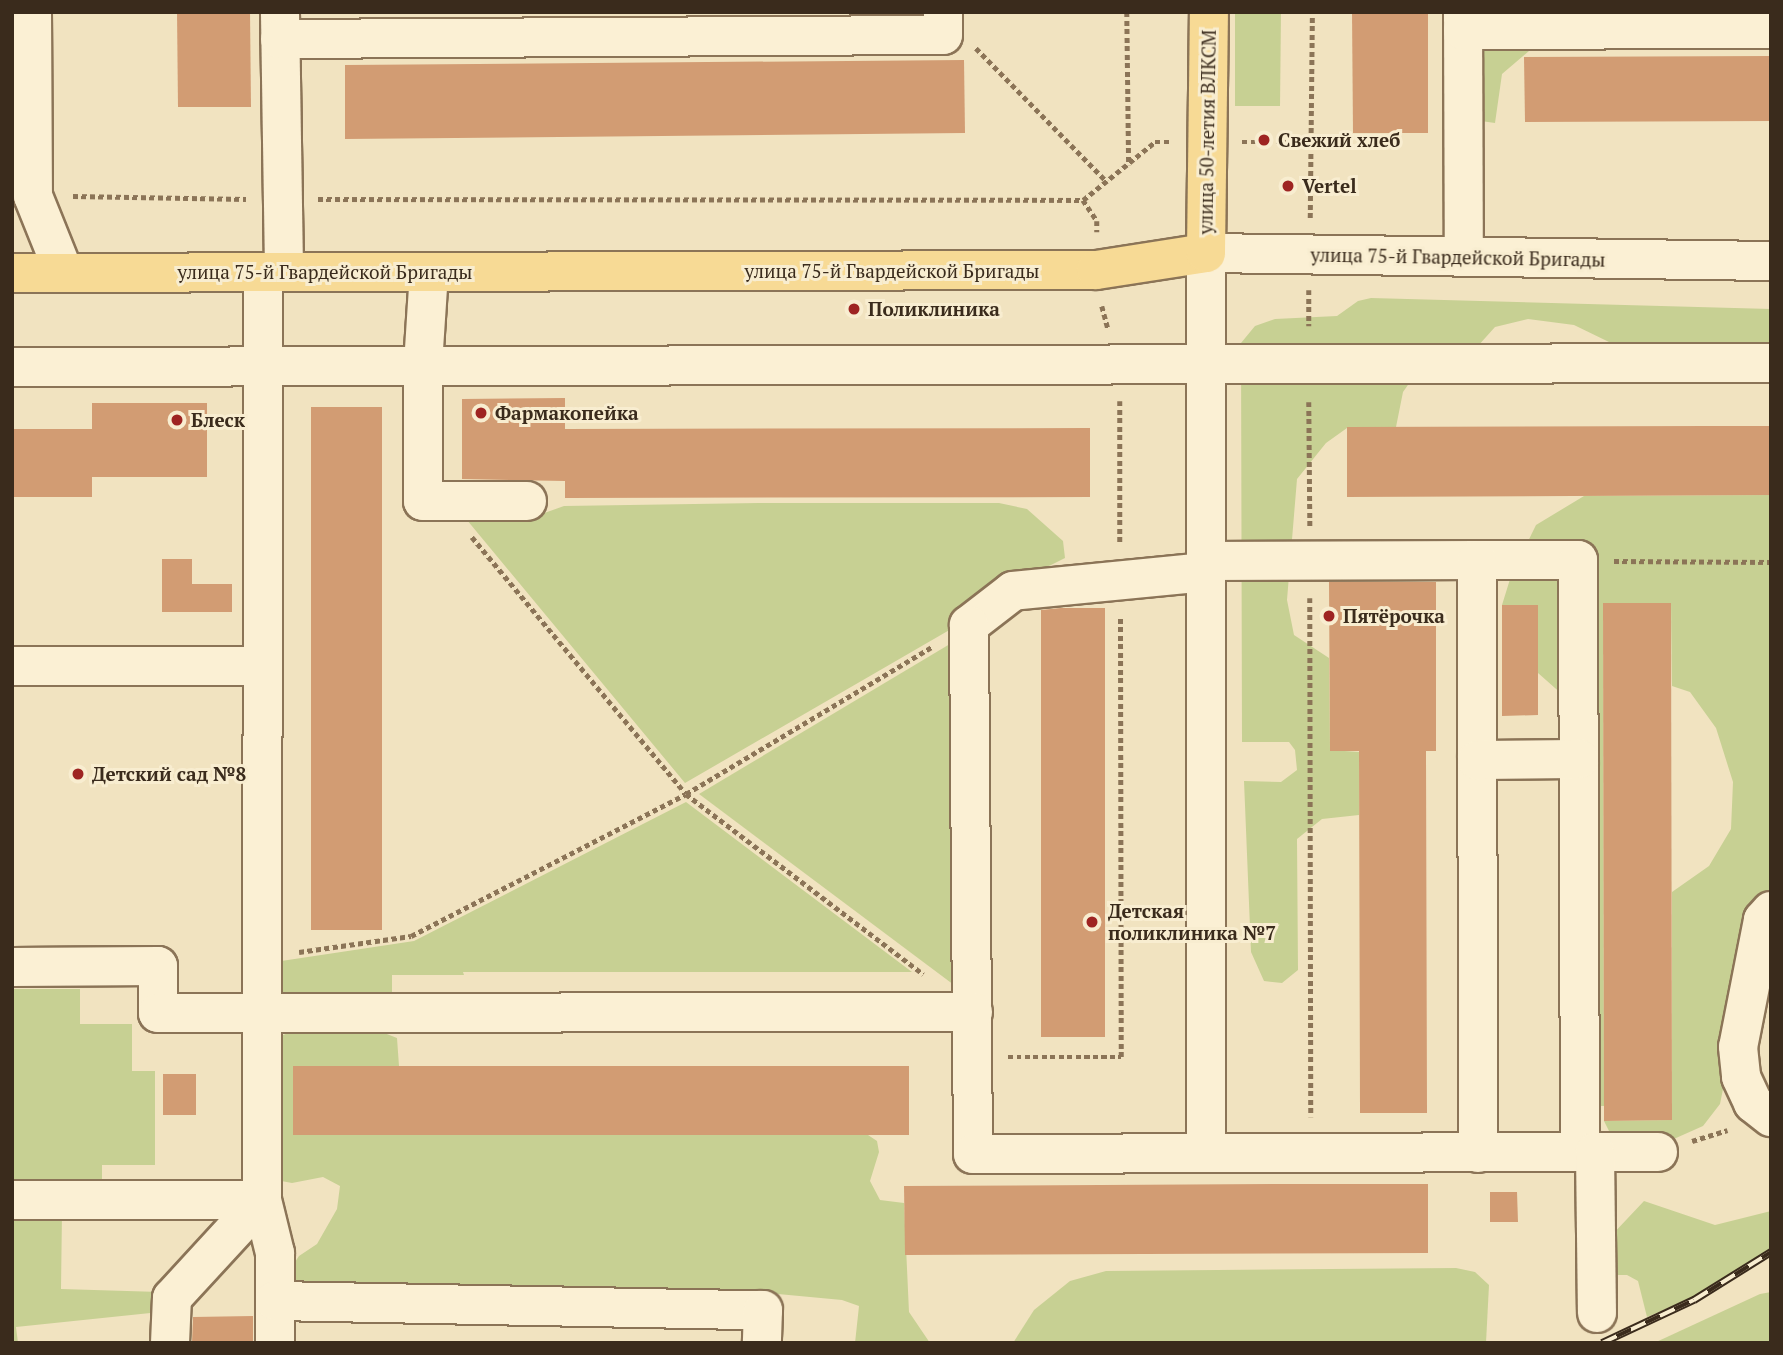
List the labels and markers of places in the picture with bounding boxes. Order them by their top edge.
place label: Свежий хлеб [1278,129,1400,151]
marker: Свежий хлеб [1256,132,1272,148]
place label: Vertel [1302,175,1357,197]
marker: Vertel [1280,178,1296,194]
place label: Поликлиника [868,298,1000,320]
marker: Поликлиника [846,301,862,317]
place label: Фармакопейка [495,402,639,424]
marker: Фармакопейка [473,405,489,421]
place label: Блеск [191,409,245,431]
marker: Блеск [169,412,185,428]
place label: Пятёрочка [1343,605,1445,627]
marker: Пятёрочка [1321,608,1337,624]
place label: Детский сад №8 [92,763,246,785]
marker: Детский сад №8 [70,766,86,782]
place label: Детская поликлиника №7 [1108,900,1276,944]
marker: Детская поликлиника №7 [1082,912,1102,932]

